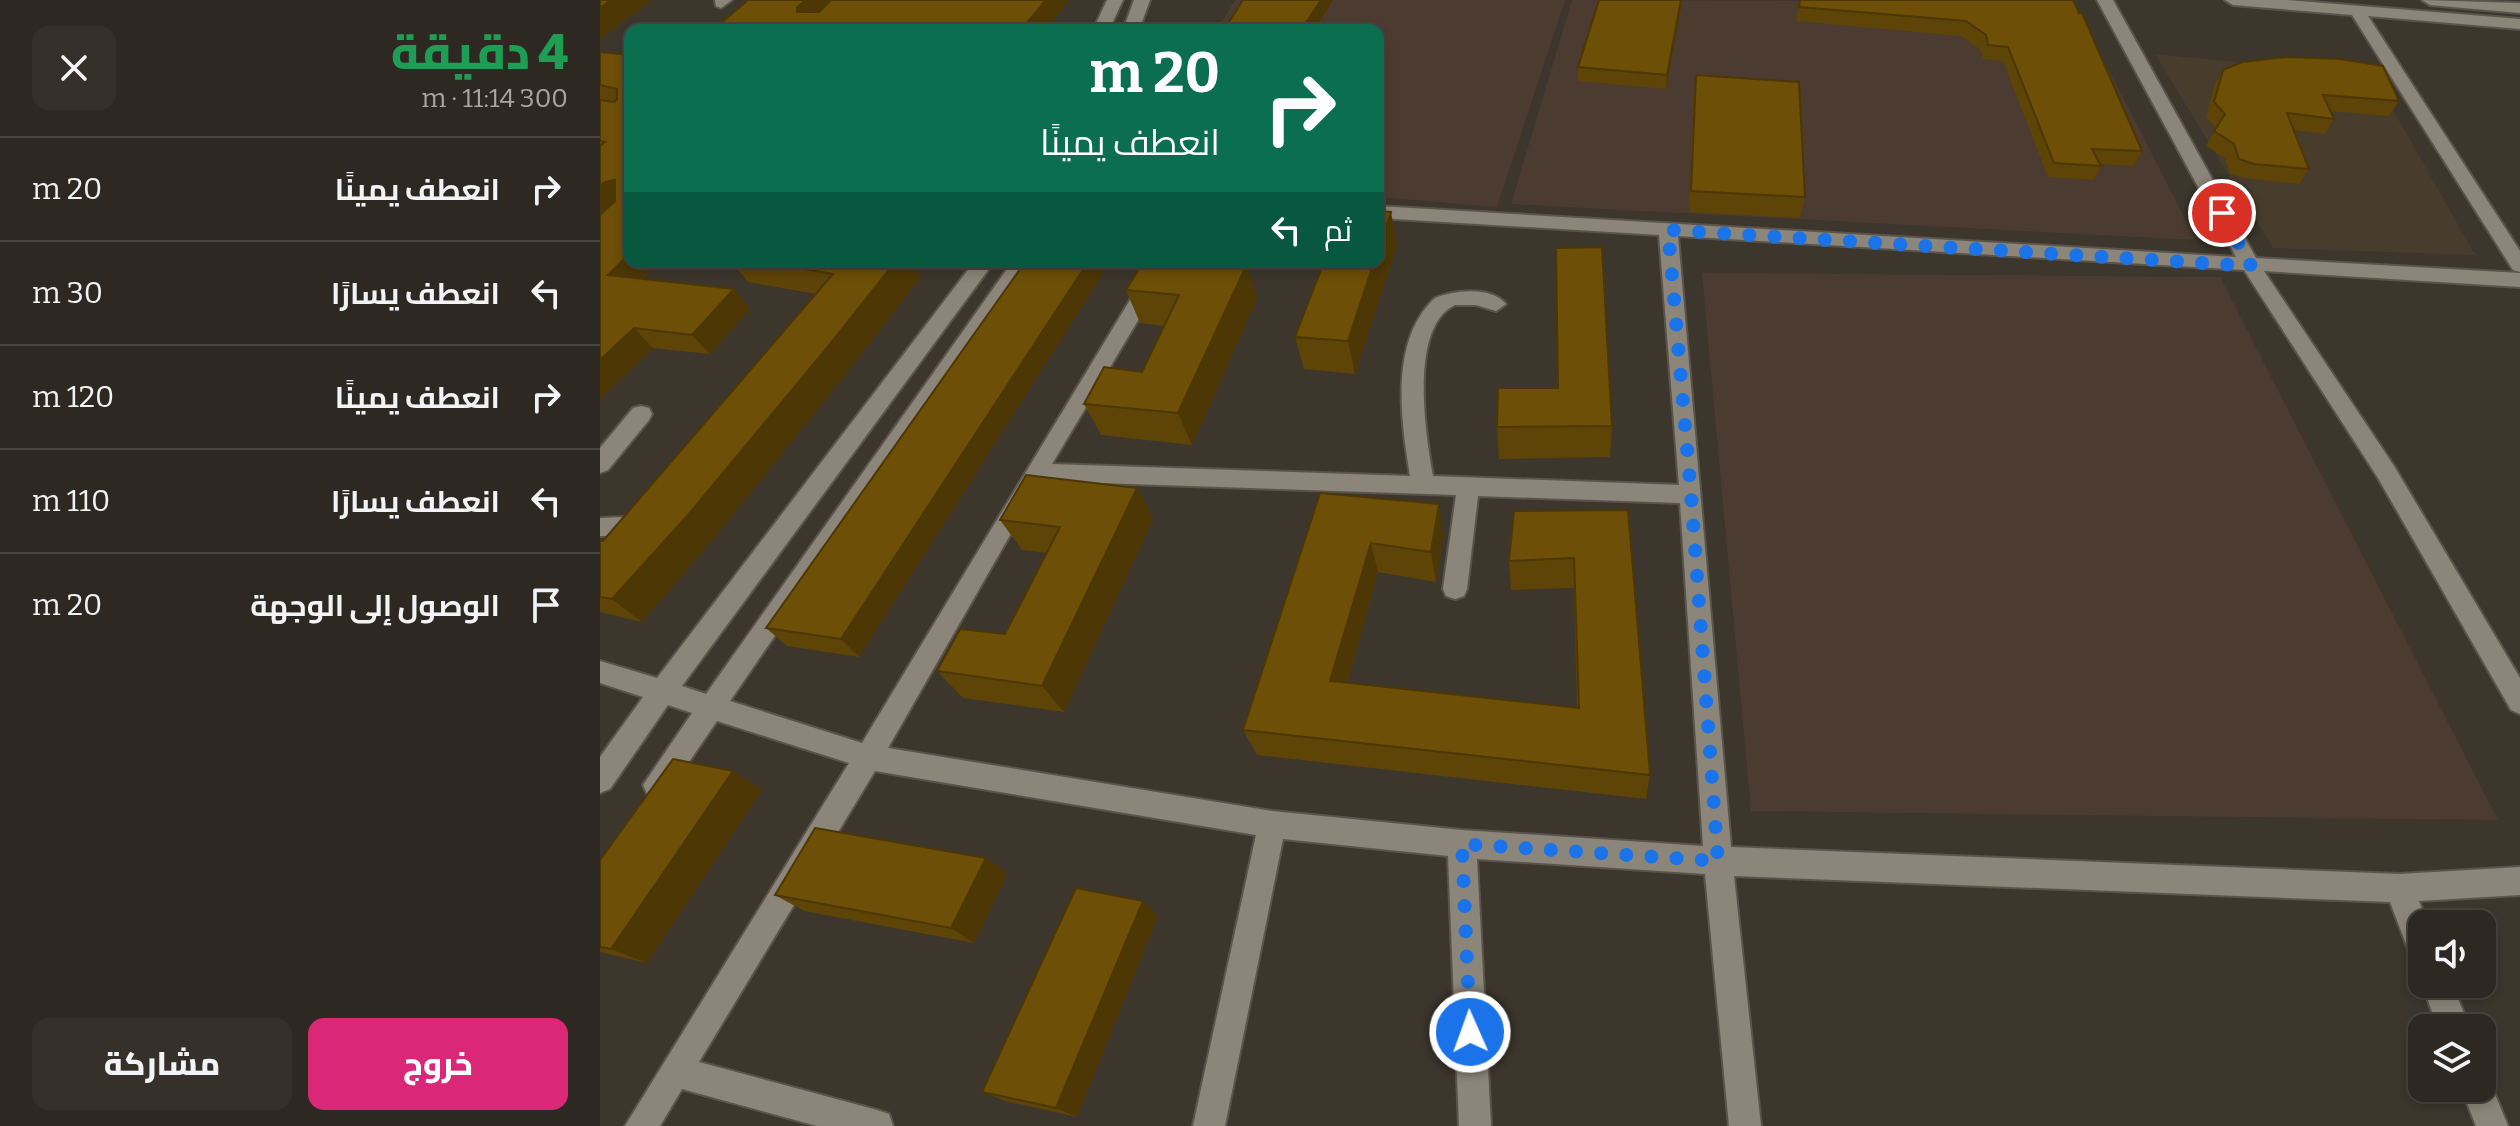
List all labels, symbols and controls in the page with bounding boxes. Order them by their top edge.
text: 4 دقيقة [391,24,568,82]
button: close [32,26,116,110]
text: 20 m [1089,40,1220,107]
icon: right [1248,56,1352,160]
text: 300 m · 11:14 [422,83,568,114]
text: انعطف يمينًا [1040,121,1220,165]
icon: right [524,167,568,211]
text: 20 m [32,171,102,207]
text: انعطف يمينًا [335,172,500,208]
pin [2188,179,2256,247]
icon: arrive [2200,191,2244,235]
icon: left [1264,208,1308,252]
text: ثم [1324,213,1352,249]
icon: left [524,271,568,315]
text: 30 m [32,275,103,311]
text: انعطف يسارًا [331,276,500,312]
icon: right [524,375,568,419]
text: 120 m [32,379,114,415]
text: انعطف يمينًا [335,380,500,416]
icon: left [524,479,568,523]
text: 110 m [32,483,110,519]
text: انعطف يسارًا [331,484,500,520]
icon: arrive [524,583,568,627]
text: 20 m [32,587,102,623]
text: الوصول إلى الوجهة [250,588,500,624]
map controls [2408,910,2496,1102]
button: sound [2408,910,2496,998]
position arrow [1428,990,1512,1074]
button: layers [2408,1014,2496,1102]
button: مشاركة [32,1018,292,1110]
button: خروج [308,1018,568,1110]

